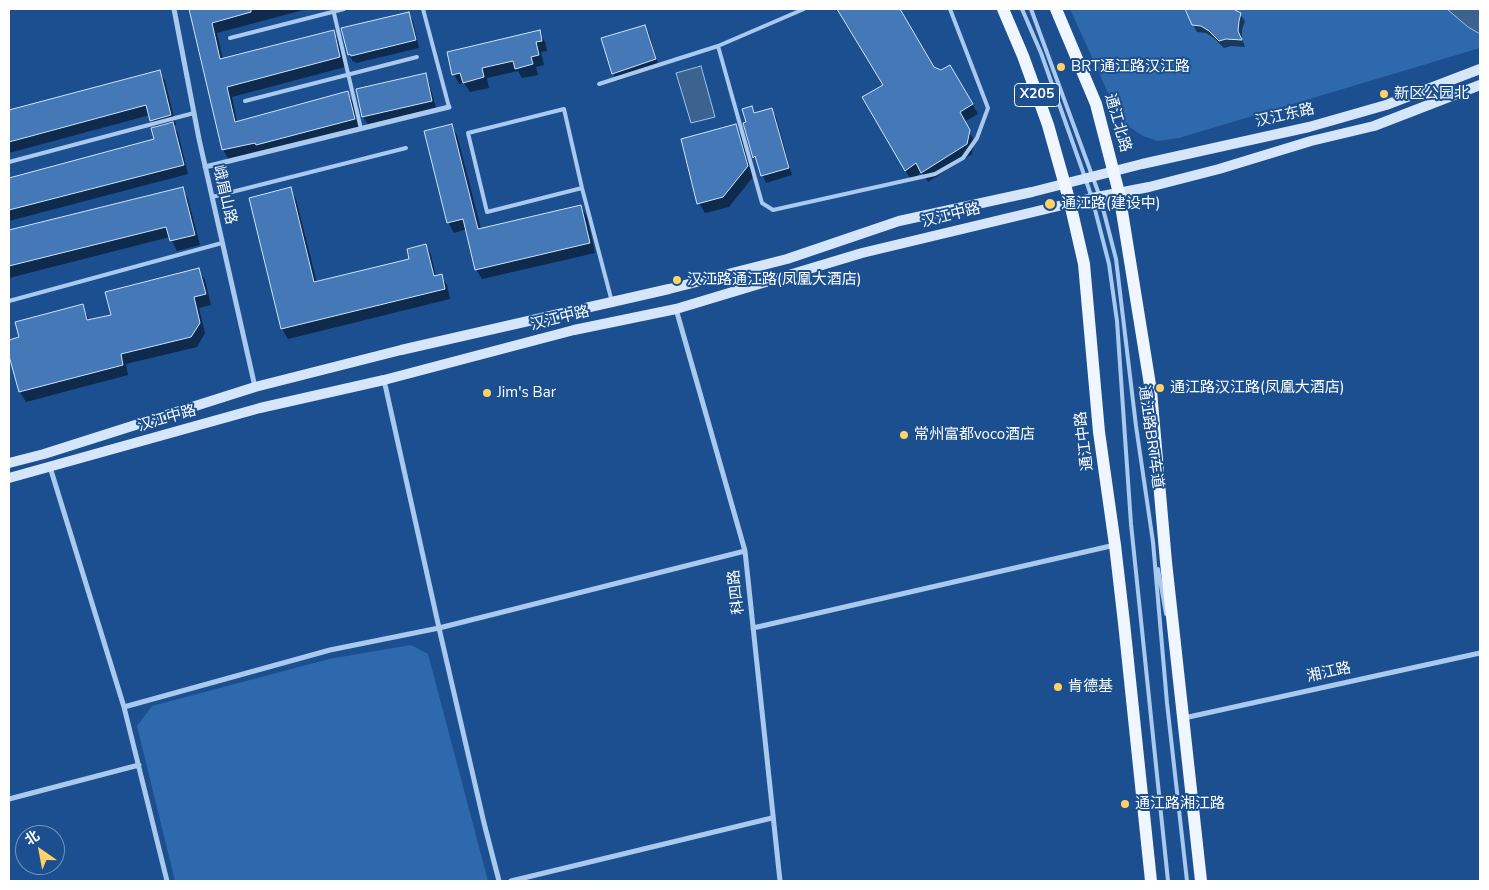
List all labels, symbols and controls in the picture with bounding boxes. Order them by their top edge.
place label: BRT通江路汉江路 [1071,58,1190,76]
marker: BRT通江路汉江路 [1055,61,1067,73]
road number: X205 [1014,84,1060,106]
place label: 新区公园北 [1394,85,1469,103]
marker: 新区公园北 [1378,88,1390,100]
street label: 通江北路 [1100,92,1134,154]
street label: 汉江东路 [1254,100,1316,132]
street label: 峨眉山路 [208,164,240,226]
place label: 通江路(建设中) [1061,195,1161,213]
marker: 通江路(建设中) [1043,197,1057,211]
street label: 汉江中路 [920,200,982,232]
place label: 汉江路通江路(凤凰大酒店) [687,271,862,289]
marker: 汉江路通江路(凤凰大酒店) [671,274,683,286]
street label: 汉江中路 [529,303,591,335]
place label: 通江路汉江路(凤凰大酒店) [1170,379,1345,397]
marker: 通江路汉江路(凤凰大酒店) [1154,382,1166,394]
place label: Jim's Bar [497,384,556,402]
street label: 通江路BRT车道 [1134,384,1166,490]
marker: Jim's Bar [481,387,493,399]
street label: 汉江中路 [136,402,198,436]
street label: 通江中路 [1072,410,1098,472]
place label: 常州富都voco酒店 [914,426,1035,444]
marker: 常州富都voco酒店 [898,429,910,441]
street label: 科四路 [726,569,748,615]
street label: 湘江路 [1305,660,1353,686]
place label: 肯德基 [1068,678,1113,696]
marker: 肯德基 [1052,681,1064,693]
place label: 通江路湘江路 [1135,795,1225,813]
marker: 通江路湘江路 [1119,798,1131,810]
north arrow [15,825,65,875]
text: 北 [21,826,43,850]

